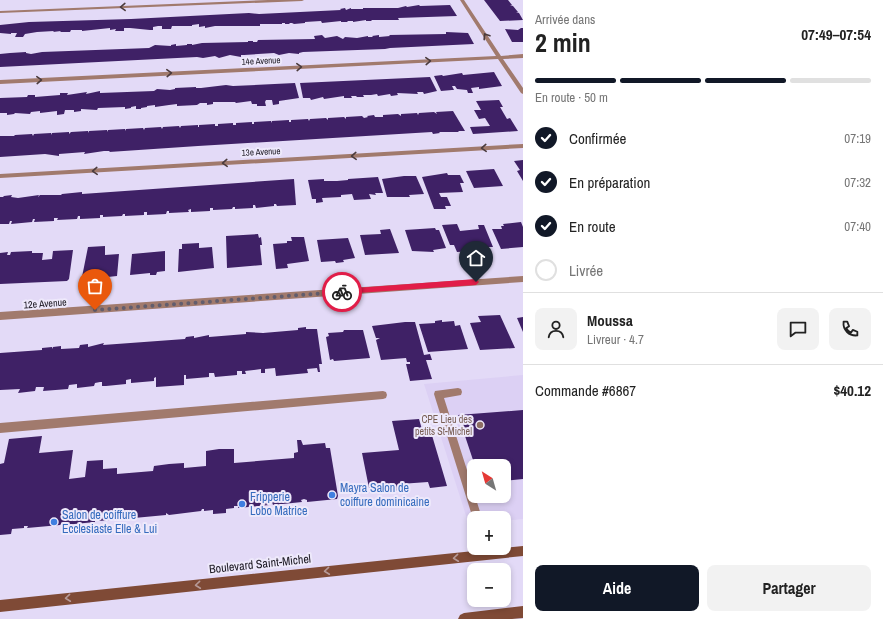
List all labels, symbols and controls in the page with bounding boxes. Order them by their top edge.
one-way arrow [120,3,126,12]
text: Arrivée dans [535,11,595,28]
text: 07:49–07:54 [801,24,871,45]
text: 2 min [535,25,591,60]
one-way arrow [483,33,491,40]
street label: 14e Avenue [241,54,281,68]
one-way arrow [425,56,431,65]
one-way arrow [296,63,302,71]
one-way arrow [166,69,172,78]
one-way arrow [36,75,42,84]
text: En route · 50 m [535,89,608,106]
icon: check [535,127,557,149]
text: Confirmée [569,128,626,149]
text: 07:19 [844,130,871,147]
one-way arrow [481,144,487,152]
street label: 13e Avenue [241,145,281,159]
one-way arrow [351,151,357,160]
one-way arrow [222,159,228,168]
one-way arrow [92,166,98,175]
icon: check [535,171,557,193]
text: En préparation [569,172,650,193]
text: 07:32 [844,174,871,191]
icon: check [535,215,557,237]
text: En route [569,216,616,237]
text: 07:40 [844,218,871,235]
pin [459,241,493,282]
icon: home [465,247,487,269]
text: Livrée [569,260,603,281]
pin [78,269,112,310]
courier [322,272,362,312]
icon: bag [84,275,106,297]
icon: bike [331,281,353,303]
street label: 12e Avenue [23,295,67,311]
button: person [535,308,577,350]
button: chat [777,308,819,350]
button: phone [829,308,871,350]
text: Moussa [587,310,633,331]
text: Livreur · 4.7 [587,331,644,348]
text: Commande #6867 [535,380,636,401]
text: $40.12 [833,380,871,401]
place label: CPE Lieu des petits St-Michel [415,413,472,438]
marker: CPE Lieu des petits St-Michel [475,420,485,430]
north arrow [467,459,511,503]
map controls [467,459,511,607]
place label: Mayra Salon de coiffure dominicaine [340,480,430,510]
place label: Fripperie Lobo Matrice [250,489,307,519]
marker: Mayra Salon de coiffure dominicaine [327,490,337,500]
marker: Fripperie Lobo Matrice [237,499,247,509]
place label: Salon de coiffure Ecclesiaste Elle & Lui [62,507,157,537]
button: + [467,511,511,555]
marker: Salon de coiffure Ecclesiaste Elle & Lui [49,517,59,527]
street label: Boulevard Saint-Michel [208,551,312,577]
one-way arrow [453,553,459,562]
button: − [467,563,511,607]
button: Aide [535,565,699,611]
button: Partager [707,565,871,611]
one-way arrow [324,567,330,576]
one-way arrow [195,580,201,589]
one-way arrow [65,594,72,603]

